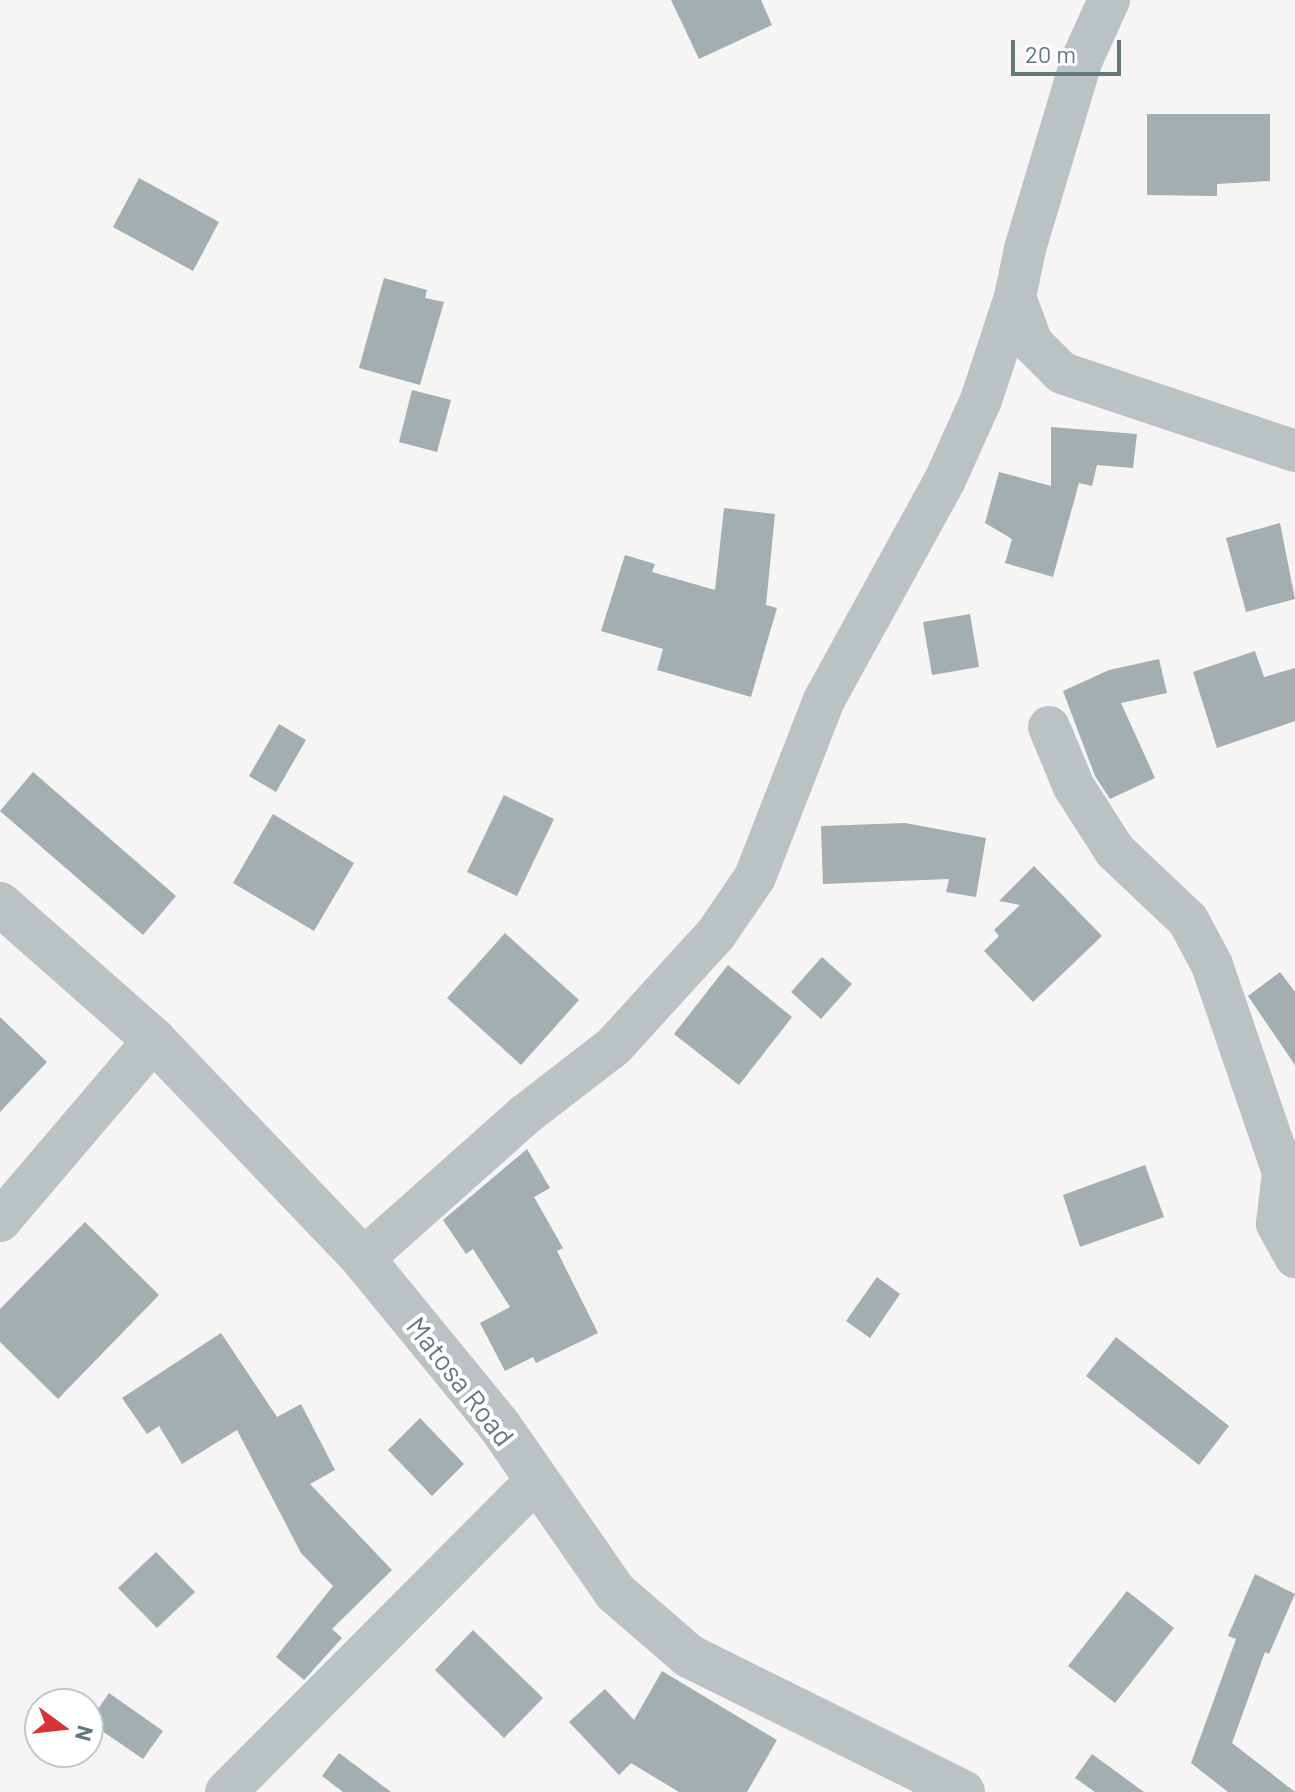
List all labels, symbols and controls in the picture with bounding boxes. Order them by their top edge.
scale bar [1015,24,1125,74]
text: 20 m [1025,39,1076,68]
street label: Matosa Road [400,1310,522,1452]
north arrow [24,1688,104,1768]
text: N [71,1723,100,1744]

